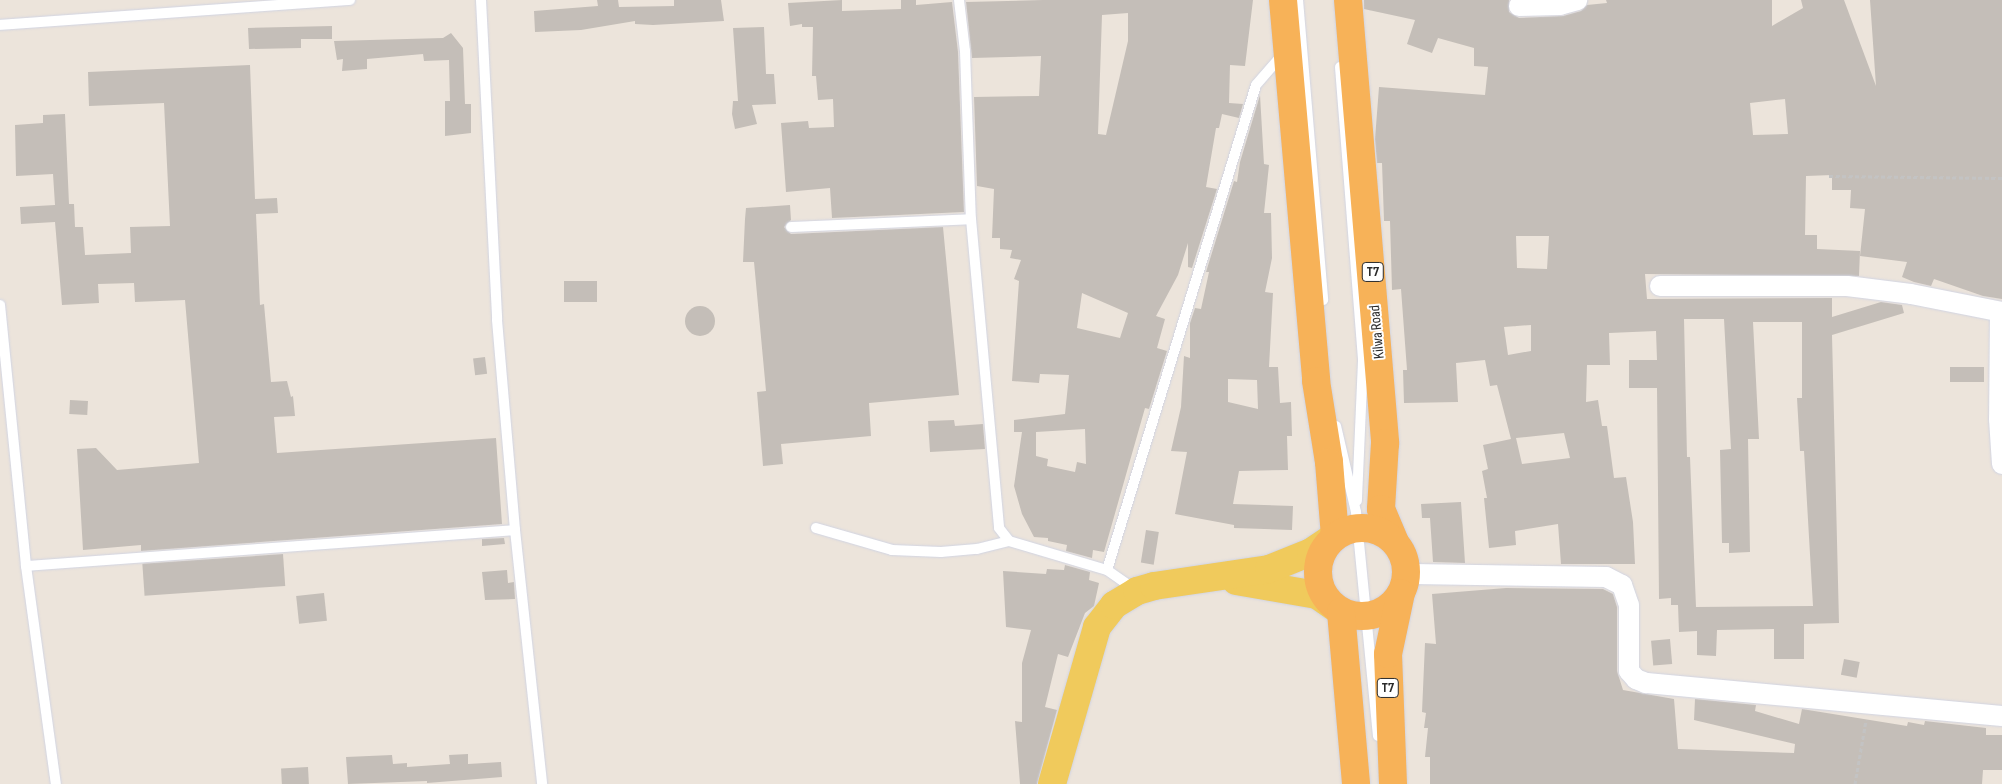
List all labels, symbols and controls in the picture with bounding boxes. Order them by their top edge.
road number: T7 [1362,260,1384,284]
street label: Kilwa Road [1366,304,1388,360]
road number: T7 [1377,676,1399,700]

